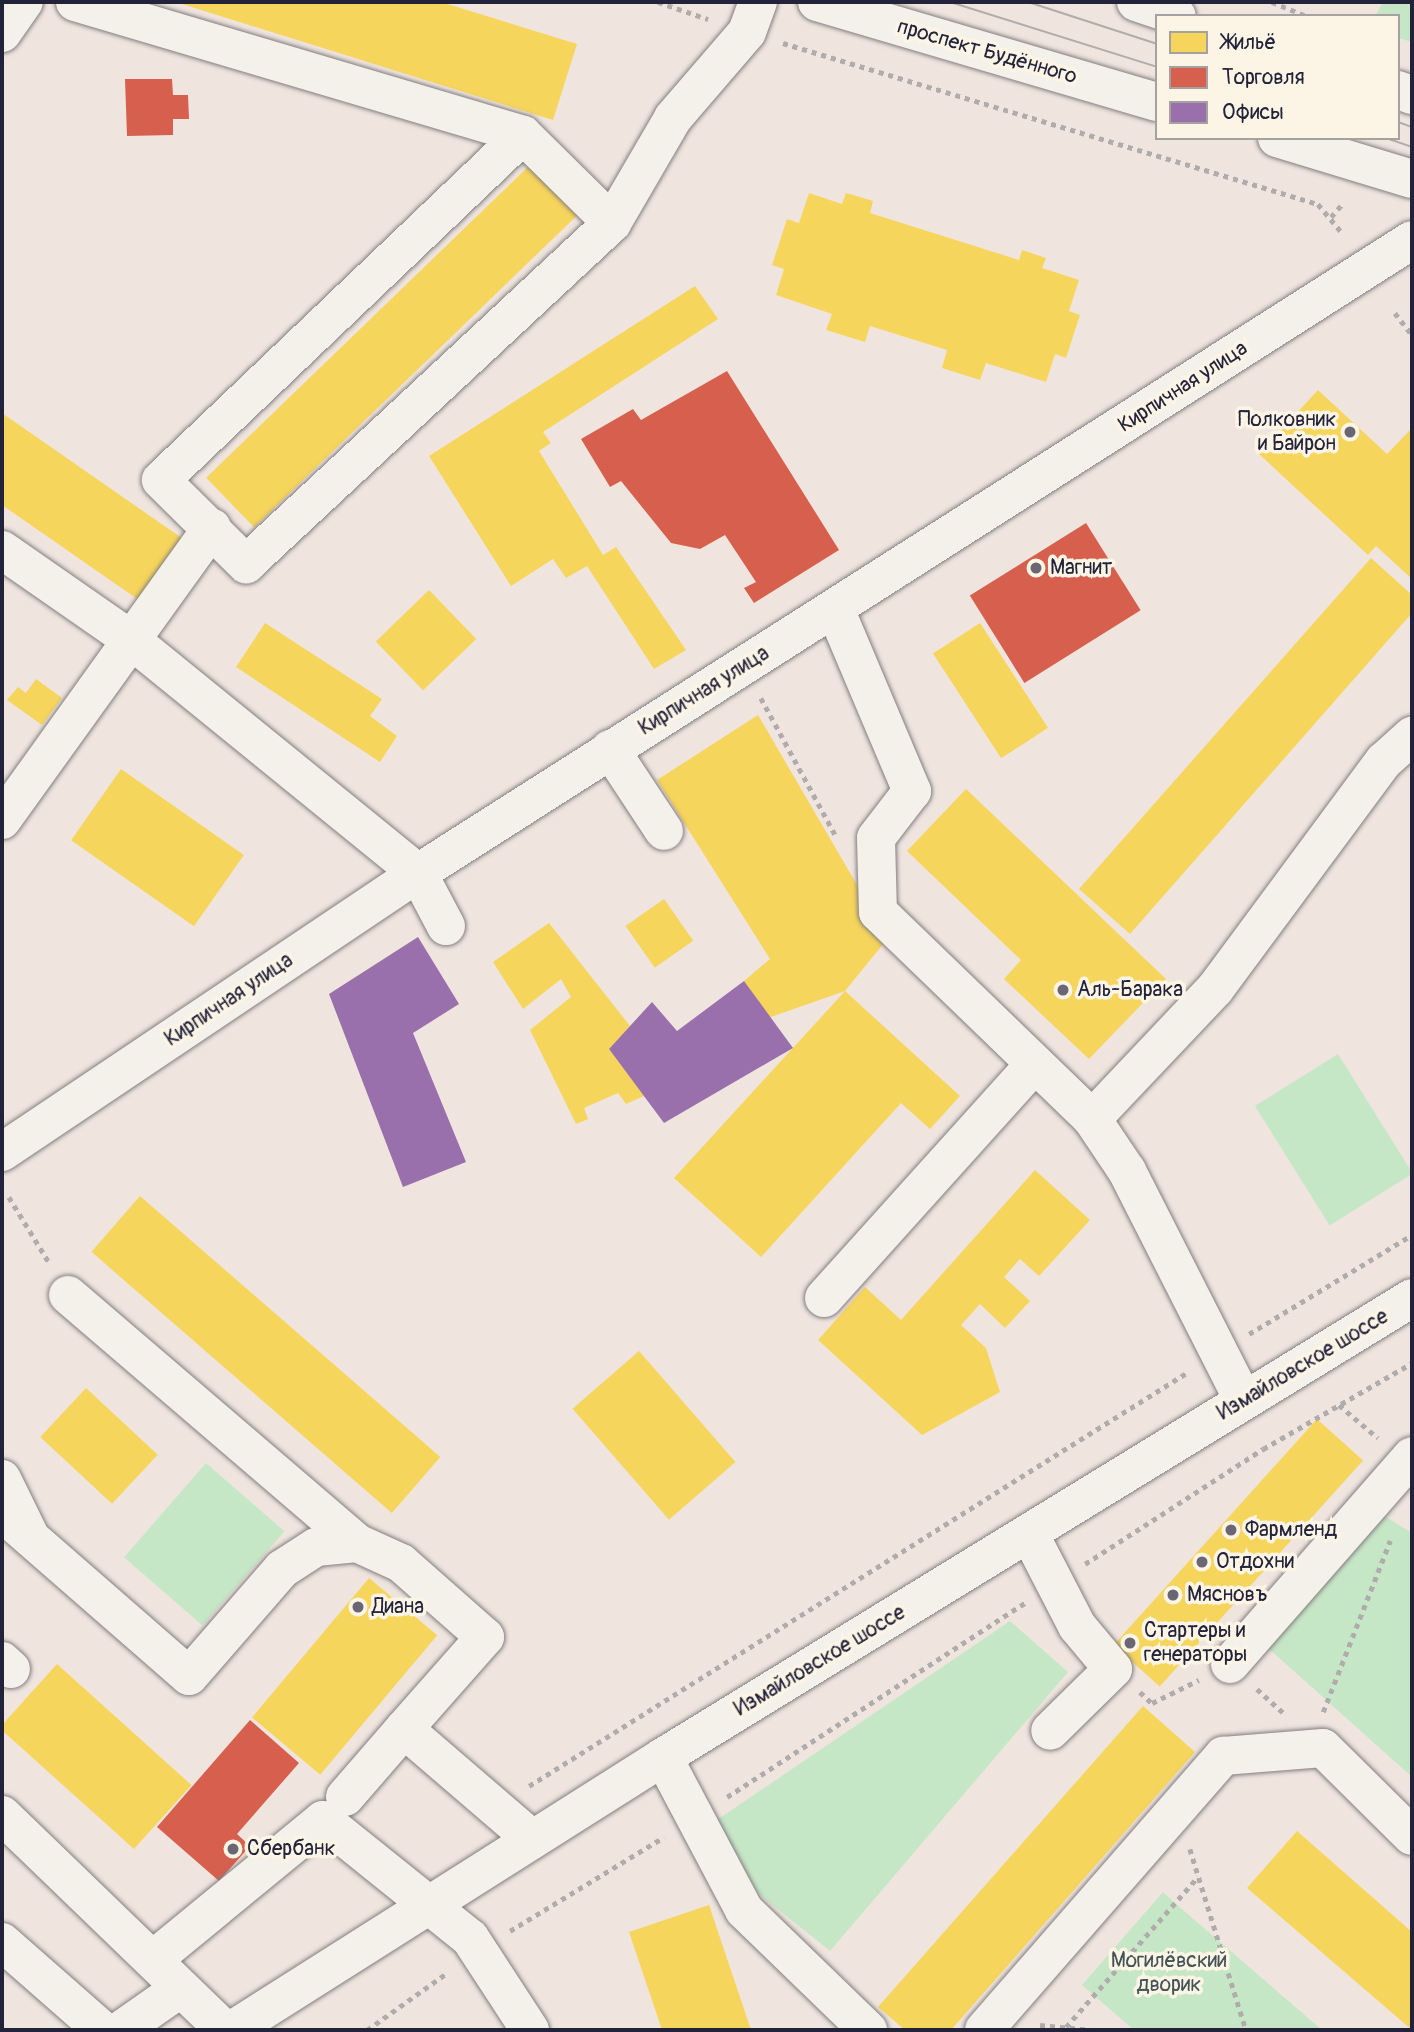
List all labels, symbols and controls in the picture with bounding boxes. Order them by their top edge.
street label: проспект Будённого [894,14,1080,90]
legend [1155,14,1400,140]
text: Жильё [1222,29,1276,56]
text: Торговля [1222,64,1305,91]
text: Офисы [1222,99,1284,126]
street label: Кирпичная улица [1114,336,1252,438]
place label: Полковник и Байрон [1238,407,1336,457]
marker: Полковник и Байрон [1342,424,1358,440]
place label: Магнит [1050,555,1112,581]
marker: Магнит [1028,560,1044,576]
street label: Кирпичная улица [634,641,774,741]
street label: Кирпичная улица [160,948,298,1052]
place label: Аль-Барака [1077,977,1183,1003]
marker: Аль-Барака [1055,982,1071,998]
street label: Измайловское шоссе [1213,1304,1393,1426]
place label: Фармленд [1245,1517,1337,1543]
marker: Фармленд [1223,1522,1239,1538]
place label: Отдохни [1216,1549,1294,1575]
marker: Отдохни [1194,1554,1210,1570]
place label: Мясновъ [1187,1582,1268,1608]
marker: Мясновъ [1165,1587,1181,1603]
place label: Диана [372,1594,424,1620]
marker: Диана [350,1599,366,1615]
street label: Измайловское шоссе [730,1600,910,1722]
place label: Стартеры и генераторы [1144,1618,1247,1668]
marker: Стартеры и генераторы [1122,1635,1138,1651]
place label: Сбербанк [247,1836,335,1862]
marker: Сбербанк [225,1841,241,1857]
park label: Могилёвский дворик [1111,1948,1227,1998]

